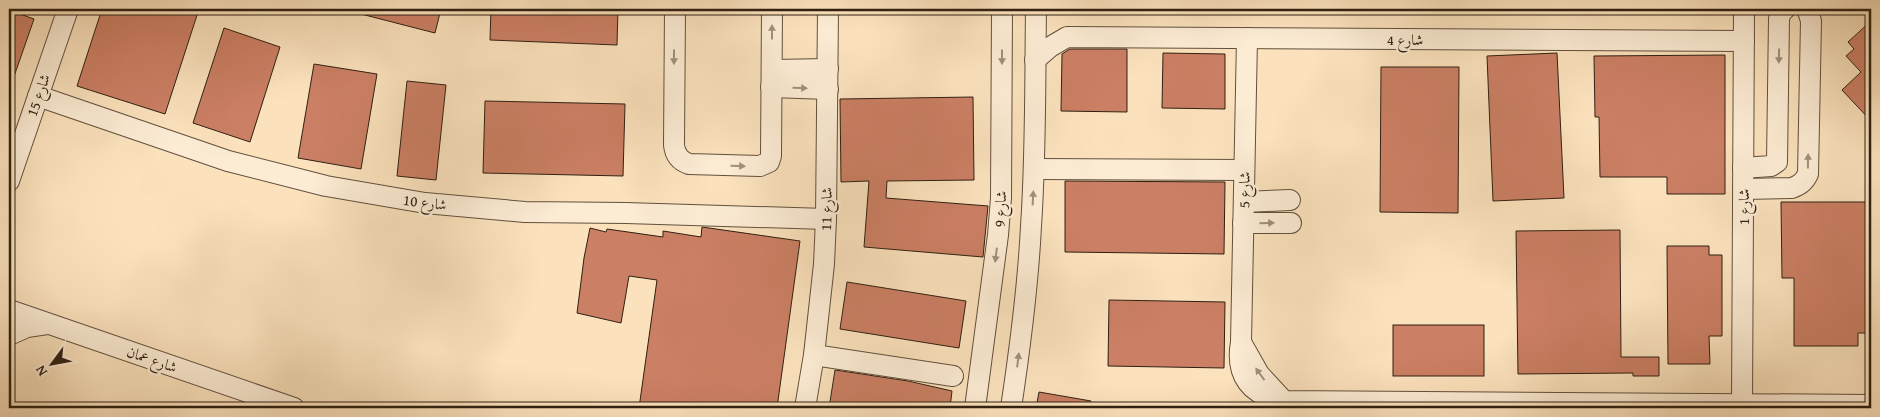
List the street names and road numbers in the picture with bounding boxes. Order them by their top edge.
street label: شارع 4 [1387,29,1423,53]
street label: شارع 15 [21,71,58,120]
street label: شارع 5 [1233,172,1258,209]
street label: شارع 11 [815,187,840,231]
street label: شارع 10 [402,189,448,218]
street label: شارع 1 [1733,189,1757,225]
street label: شارع 9 [989,190,1014,228]
street label: شارع عمان [123,341,180,380]

